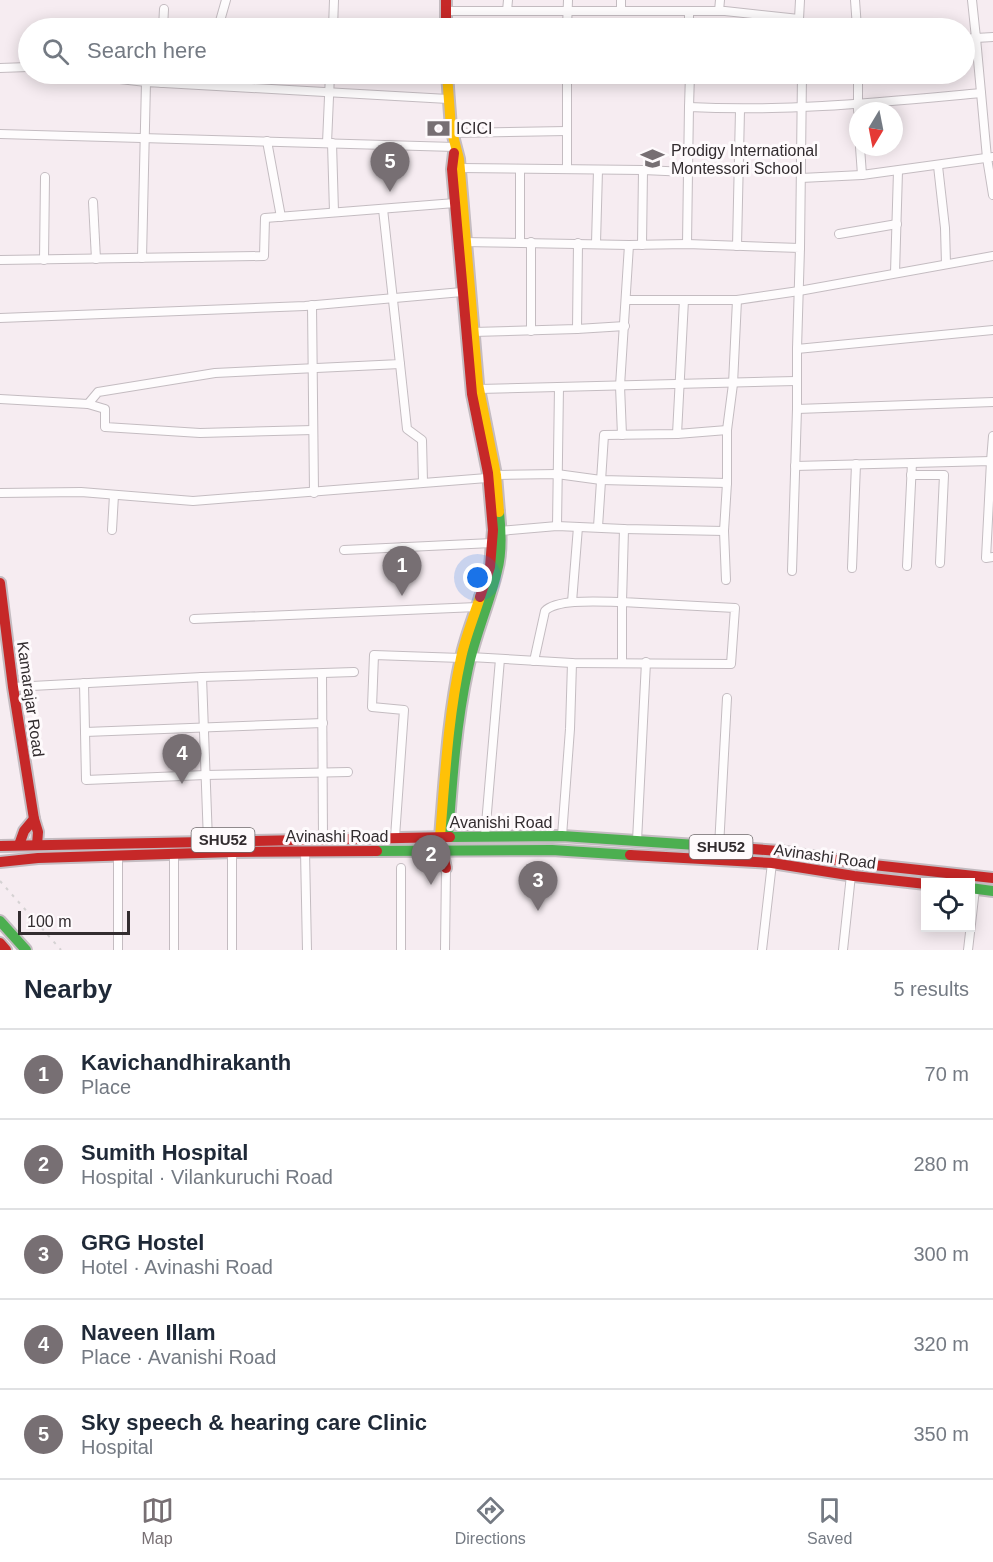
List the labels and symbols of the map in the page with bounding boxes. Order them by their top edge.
north arrow [849,102,903,156]
bank icon: ICICI [425,115,451,141]
place label: ICICI [456,120,492,137]
pin: 5 [370,142,410,192]
place label: Prodigy International Montessori School [671,142,818,177]
school or university icon: Prodigy International Montessori School [640,146,666,172]
pin: 1 [382,546,422,596]
your location [463,563,492,592]
street label: Kamarajar Road [14,640,47,758]
pin: 4 [162,734,201,784]
street label: Avanishi Road [450,814,552,831]
road number: SHU52 [192,828,254,852]
street label: Avinashi Road [286,828,388,845]
road number: SHU52 [690,835,752,859]
pin: 2 [412,836,450,885]
street label: Avinashi Road [773,841,877,872]
pin: 3 [518,862,558,911]
scale bar [18,908,130,935]

